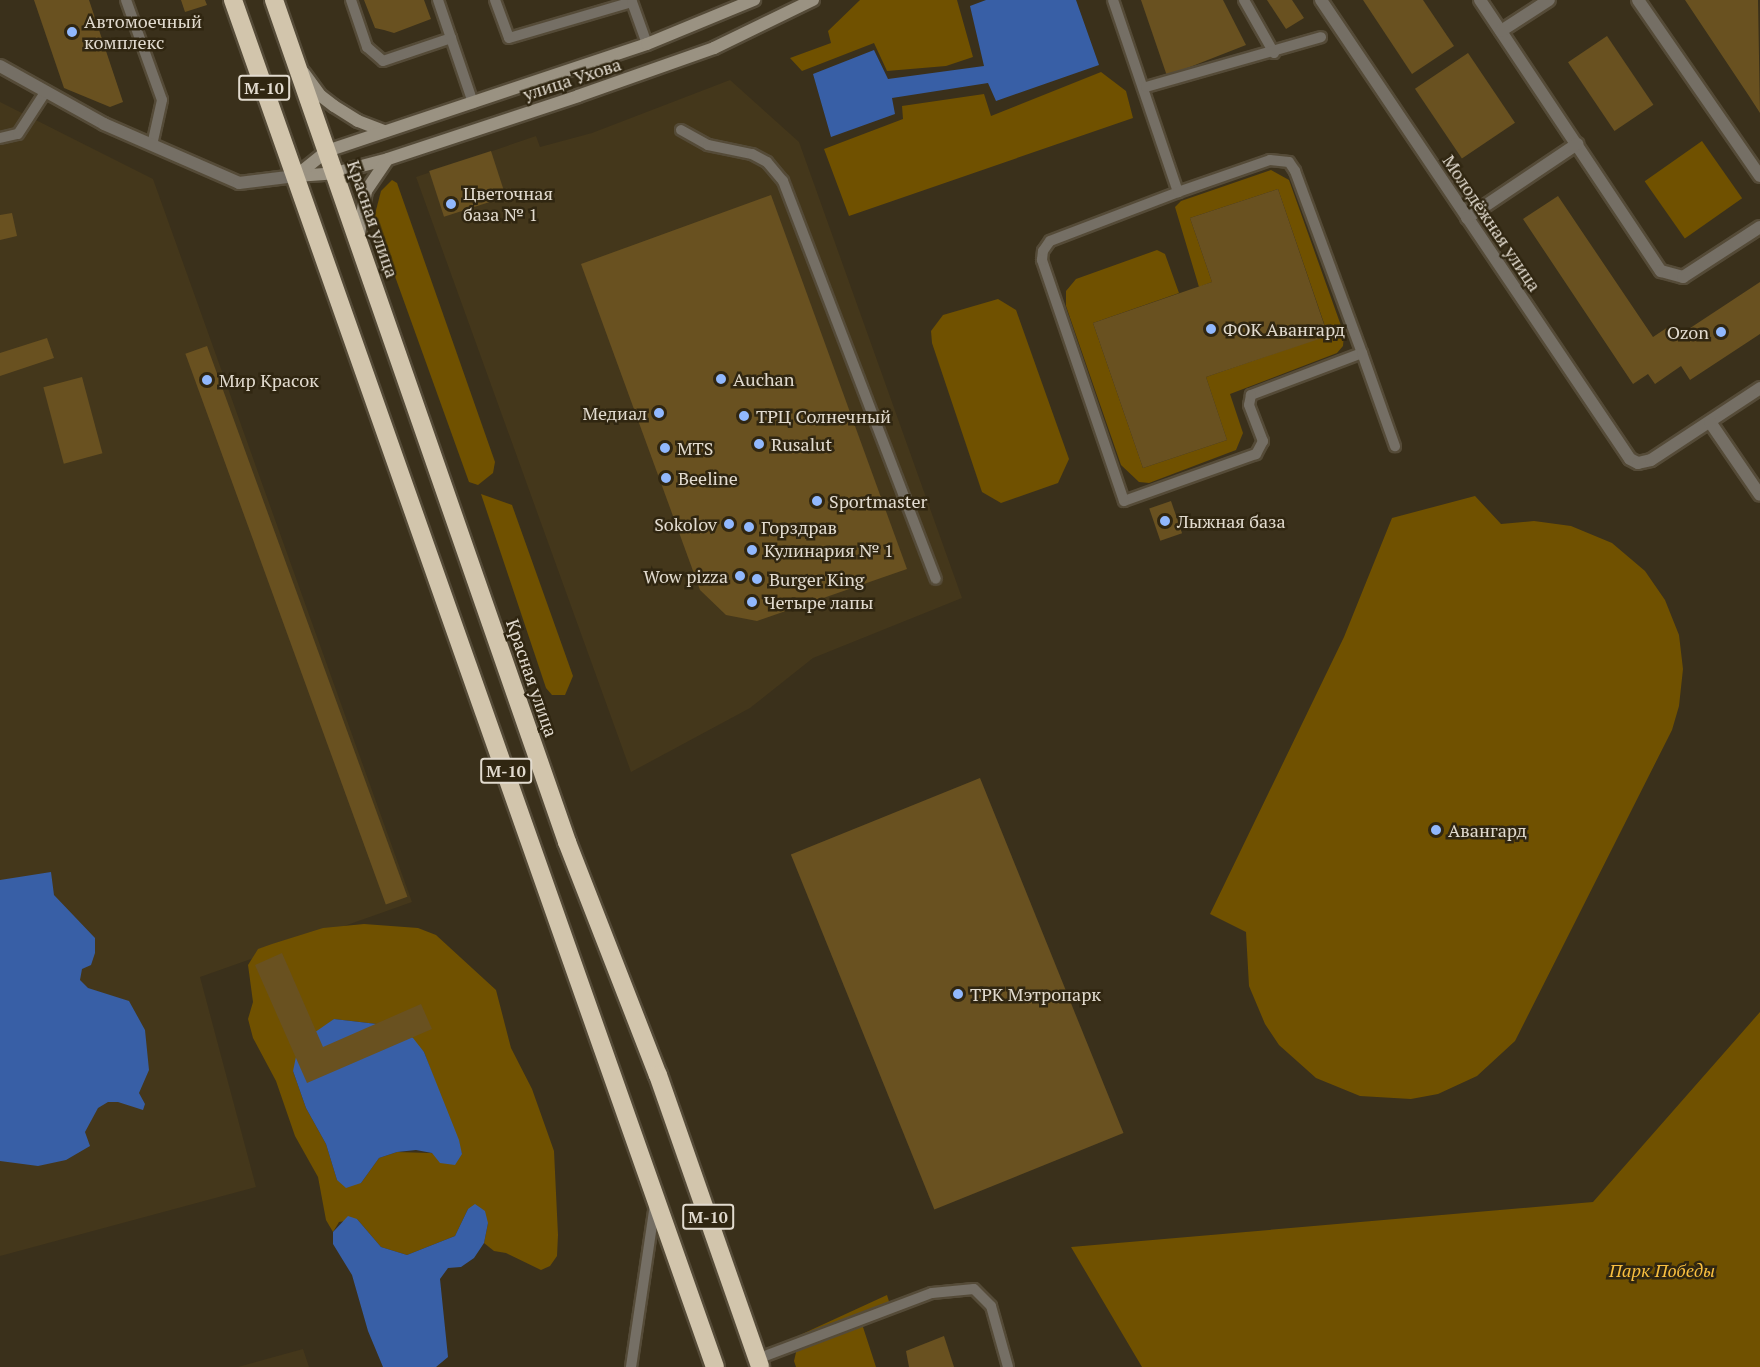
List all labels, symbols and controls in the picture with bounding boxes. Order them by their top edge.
place label: Автомоечный комплекс [84,11,202,54]
marker: Автомоечный комплекс [65,25,79,39]
street label: улица Ухова [520,53,624,105]
road number: М-10 [237,75,291,101]
street label: Молодёжная улица [1438,151,1546,295]
street label: Красная улица [343,157,403,281]
place label: Цветочная база № 1 [463,183,553,226]
marker: Цветочная база № 1 [444,197,458,211]
place label: ФОК Авангард [1223,318,1345,340]
place label: Ozon [1667,321,1709,343]
marker: ФОК Авангард [1204,322,1218,336]
marker: Ozon [1714,325,1728,339]
place label: Auchan [733,368,794,390]
place label: Мир Красок [219,369,319,391]
marker: Auchan [714,372,728,386]
marker: Мир Красок [200,373,214,387]
place label: Медиал [582,402,647,424]
place label: ТРЦ Солнечный [756,405,891,427]
marker: Медиал [652,406,666,420]
marker: ТРЦ Солнечный [737,409,751,423]
place label: Rusalut [771,433,832,455]
place label: MTS [677,437,713,459]
marker: Rusalut [752,437,766,451]
marker: MTS [658,441,672,455]
place label: Beeline [678,467,738,489]
marker: Beeline [659,471,673,485]
place label: Sportmaster [829,490,927,512]
marker: Sportmaster [810,494,824,508]
place label: Лыжная база [1177,510,1286,532]
place label: Sokolov [654,513,717,535]
marker: Лыжная база [1158,514,1172,528]
place label: Горздрав [761,516,837,538]
marker: Sokolov [722,517,736,531]
marker: Горздрав [742,520,756,534]
place label: Кулинария № 1 [764,539,893,561]
marker: Кулинария № 1 [745,543,759,557]
place label: Wow pizza [643,565,728,587]
place label: Burger King [769,568,864,590]
marker: Wow pizza [733,569,747,583]
marker: Burger King [750,572,764,586]
place label: Четыре лапы [764,591,874,613]
marker: Четыре лапы [745,595,759,609]
street label: Красная улица [502,616,562,740]
road number: М-10 [479,758,533,784]
place label: Авангард [1448,819,1527,841]
marker: Авангард [1429,823,1443,837]
place label: ТРК Мэтропарк [970,983,1101,1005]
marker: ТРК Мэтропарк [951,987,965,1001]
road number: М-10 [681,1204,735,1230]
park label: Парк Победы [1609,1259,1715,1281]

